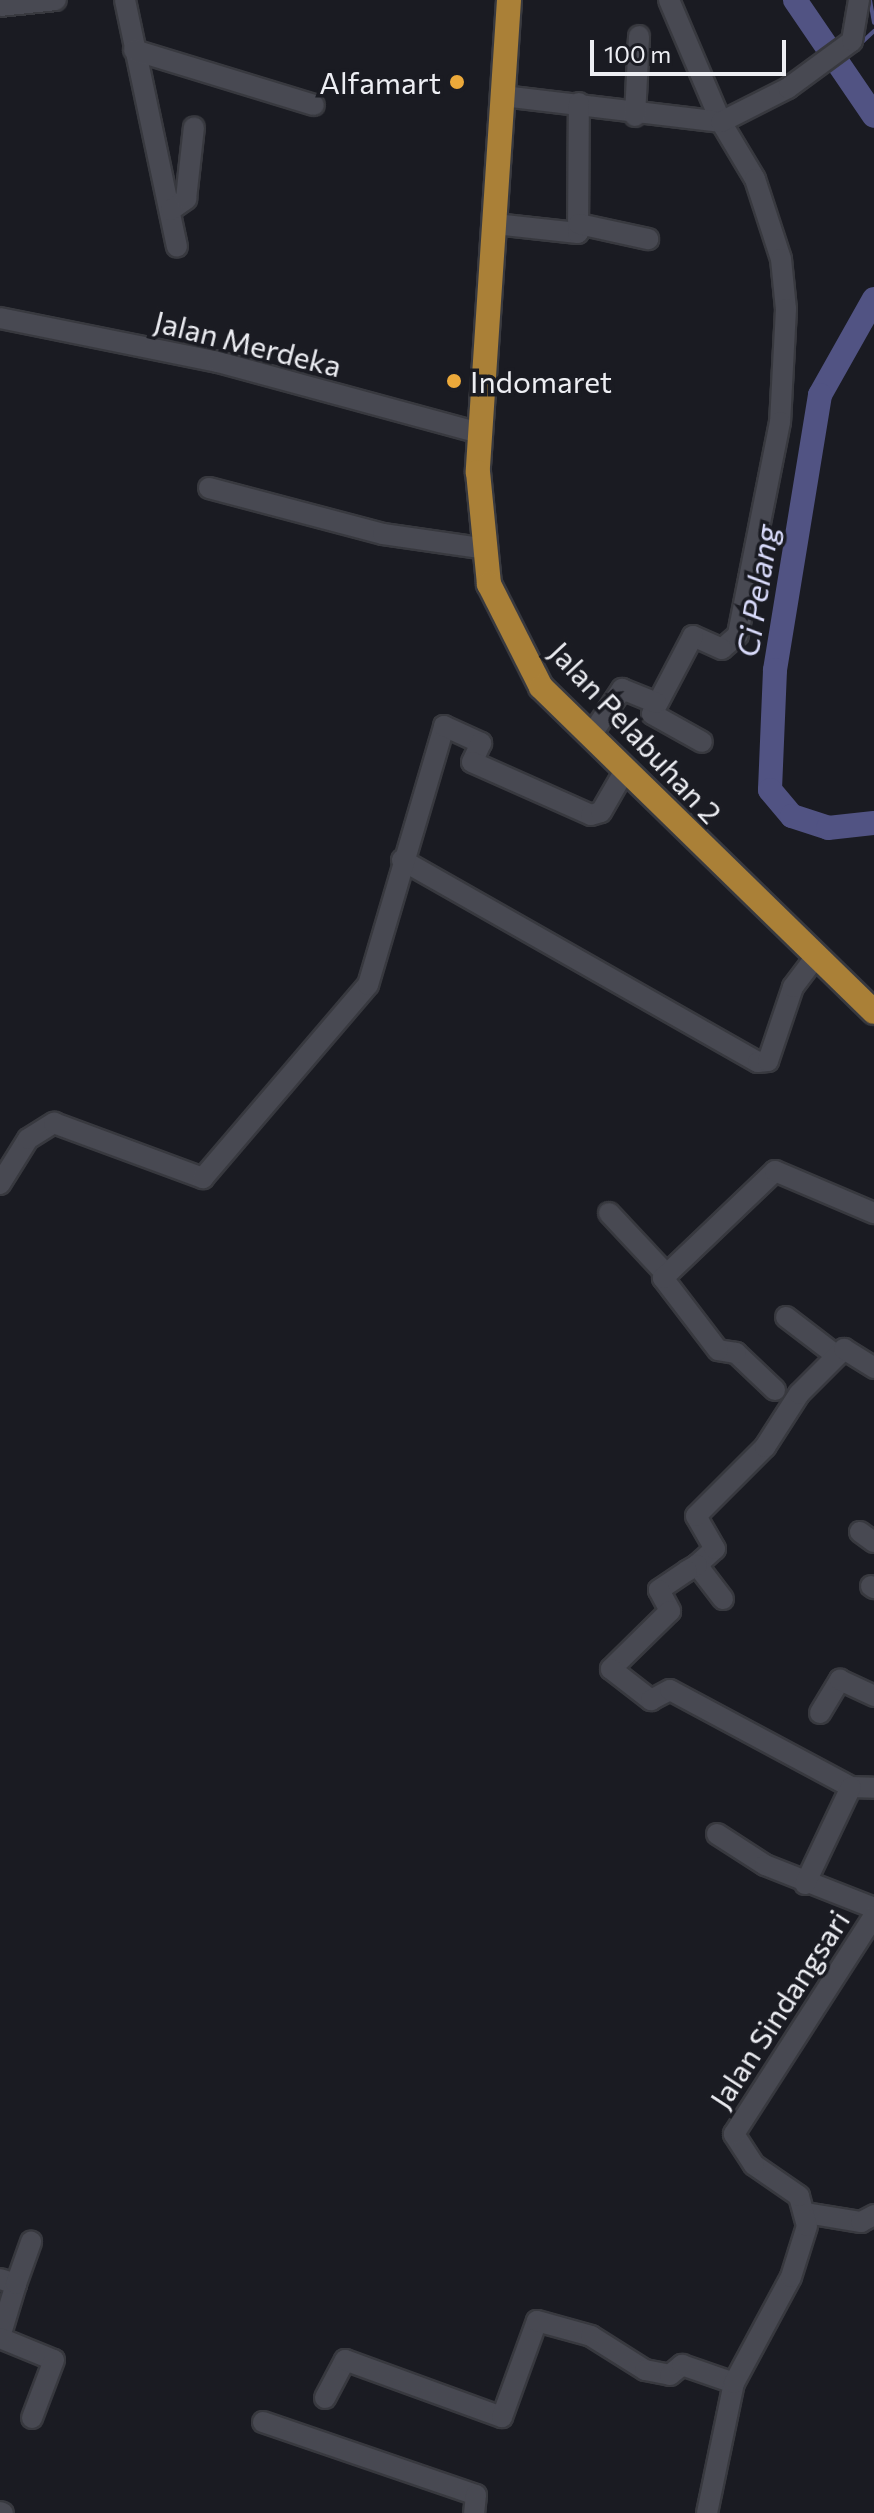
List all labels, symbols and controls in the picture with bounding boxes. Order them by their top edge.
scale bar [594,24,790,74]
text: 100 m [604,39,671,68]
place label: Alfamart [319,64,441,100]
marker: Alfamart [448,73,466,91]
street label: Jalan Merdeka [151,302,345,384]
place label: Indomaret [470,363,612,399]
marker: Indomaret [445,372,463,390]
water label: Ci Pelang [727,522,785,660]
street label: Jalan Pelabuhan 2 [543,634,729,830]
street label: Jalan Sindangsari [702,1903,856,2115]

